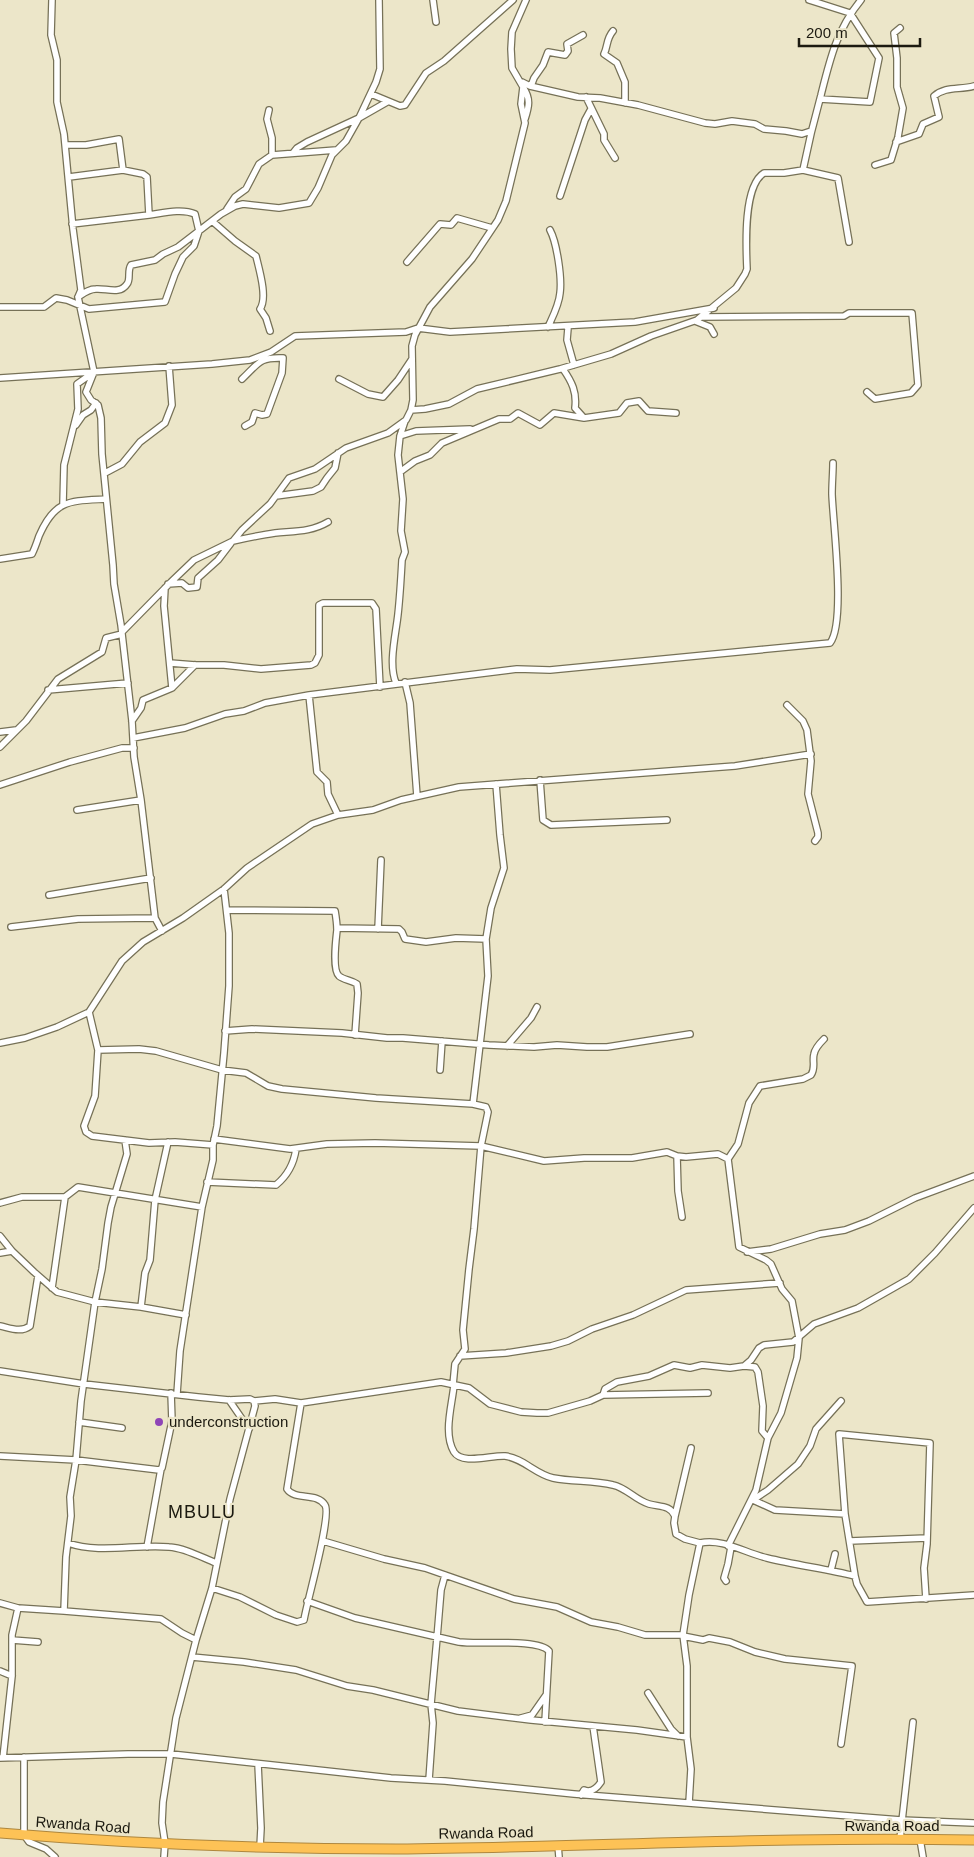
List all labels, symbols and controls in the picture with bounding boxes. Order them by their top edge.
scale bar [799,15,920,47]
text: 200 m [806,24,848,41]
place label: underconstruction [169,1413,288,1430]
marker: underconstruction [153,1416,165,1428]
district label: MBULU [168,1502,236,1522]
street label: Rwanda Road [35,1813,131,1836]
street label: Rwanda Road [844,1817,940,1834]
street label: Rwanda Road [438,1823,534,1842]

